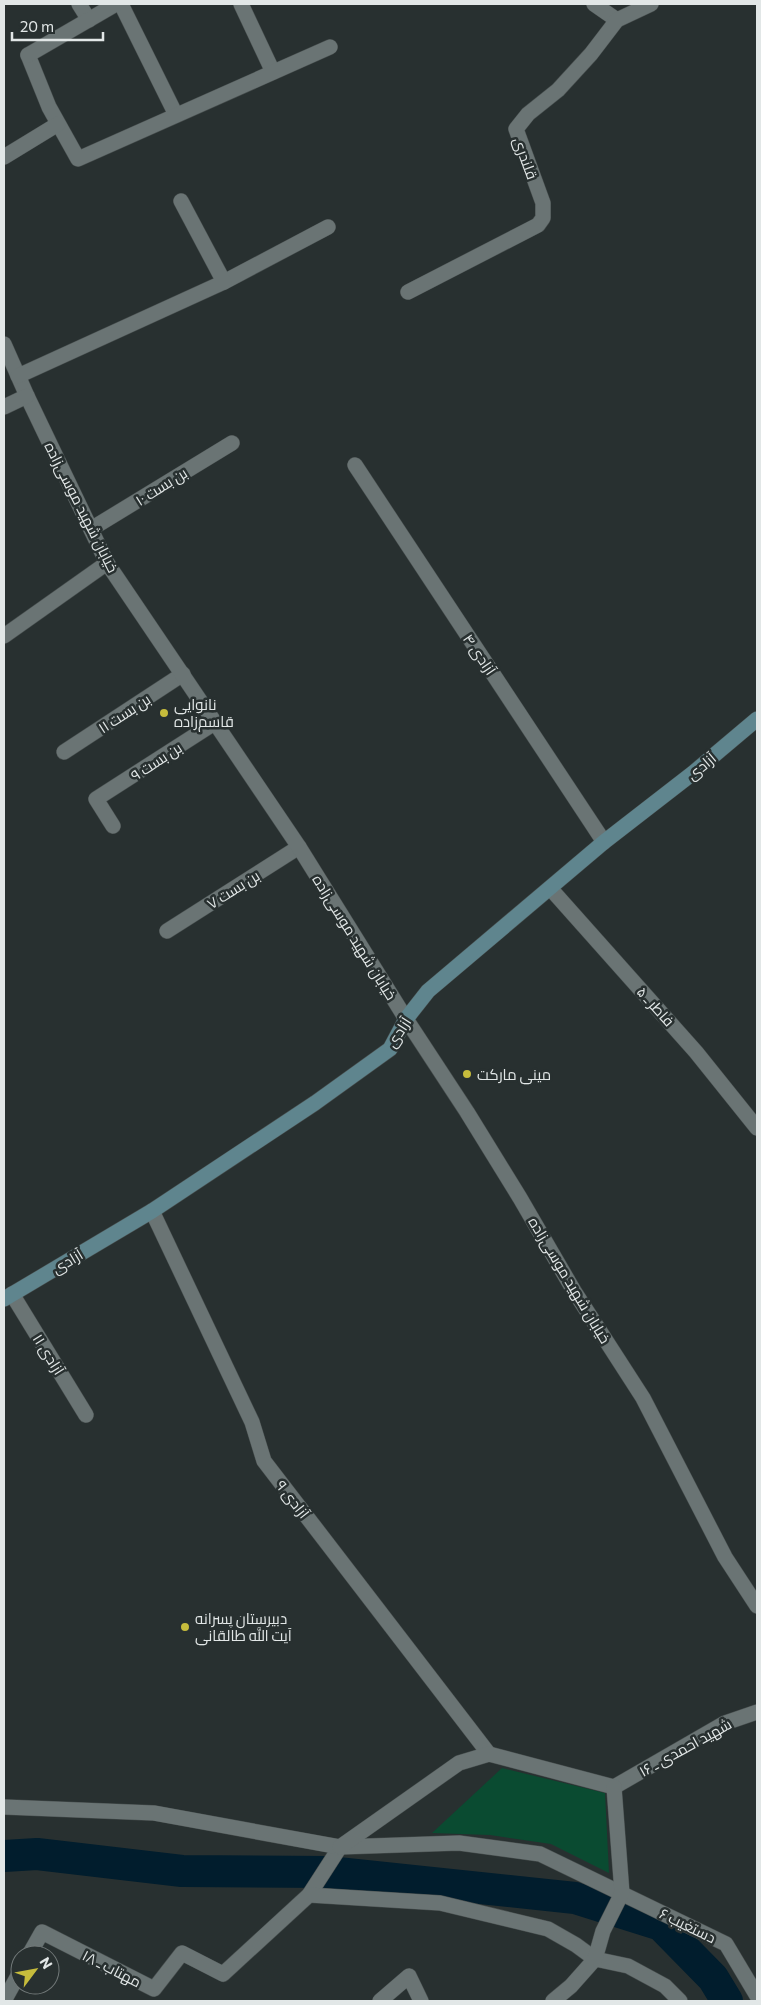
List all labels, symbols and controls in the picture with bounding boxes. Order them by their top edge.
scale bar [12,10,104,42]
text: 20 m [20,17,54,35]
street label: قلندری [508,134,542,182]
street label: خیابان شهید موسی‌زاده [40,439,123,576]
street label: بن بست ۱۰ [132,463,191,511]
street label: آزادی ۴ [458,630,500,679]
street label: بن بست ۱۱ [94,689,155,738]
place label: نانوایی قاسم‌زاده [174,695,234,732]
marker: نانوایی قاسم‌زاده [158,707,170,719]
street label: بن بست ۹ [127,738,186,786]
street label: آزادی [683,749,721,785]
street label: بن بست ۷ [203,866,264,914]
street label: خیابان شهید موسی‌زاده [308,871,401,1004]
street label: فاطر ـ ۵ [633,983,678,1030]
street label: آزادی [382,1013,416,1052]
place label: مینی مارکت [477,1065,551,1085]
marker: مینی مارکت [461,1068,473,1080]
street label: خیابان شهید موسی‌زاده [523,1214,615,1347]
street label: آزادی [48,1245,87,1279]
street label: آزادی ۱۱ [28,1330,69,1379]
street label: آزادی ۹ [271,1476,313,1523]
place label: دبیرستان پسرانه آیت اللَّه طالقانی [195,1609,292,1646]
marker: دبیرستان پسرانه آیت اللَّه طالقانی [179,1621,191,1633]
street label: شهید احمدی ـ ۱۶ [636,1714,735,1782]
street label: دستغیب ۶ [657,1904,719,1946]
north arrow [10,1945,60,1995]
street label: مهتاب ـ ۱۸ [79,1946,144,1992]
text: N [36,1954,56,1972]

